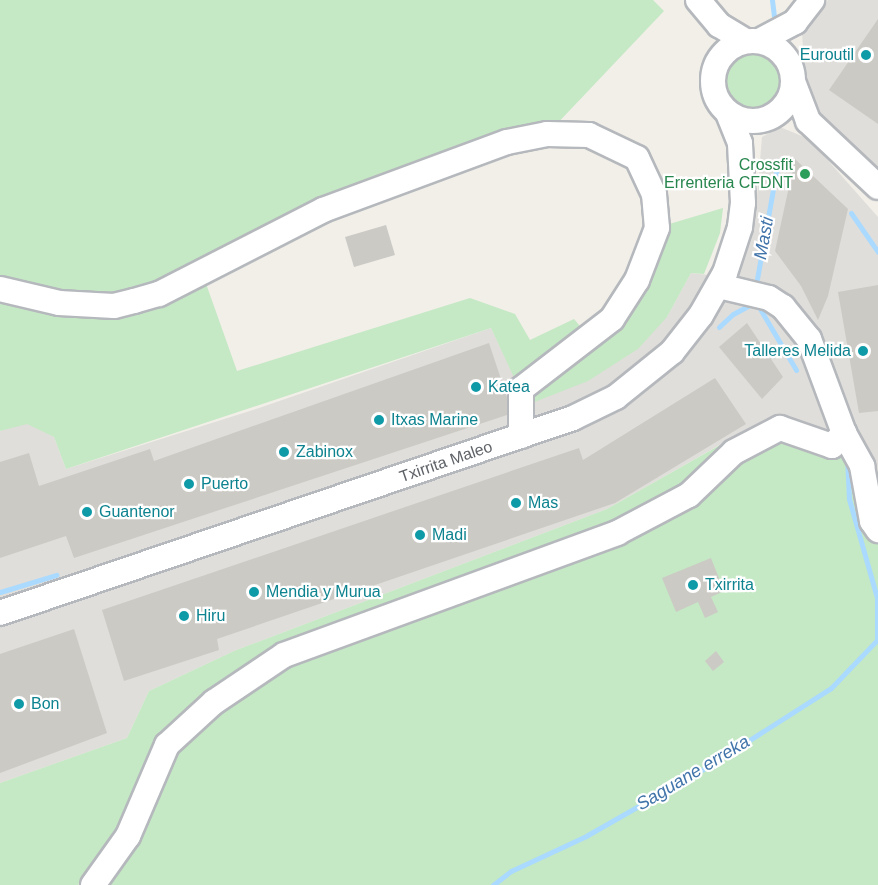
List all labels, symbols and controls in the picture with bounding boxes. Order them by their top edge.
place label: Euroutil [800,45,854,65]
marker: Euroutil [859,48,873,62]
place label: Crossfit Errenteria CFDNT [664,155,793,193]
marker: Crossfit Errenteria CFDNT [798,167,812,181]
water label: Masti [750,215,778,261]
place label: Talleres Melida [744,341,851,361]
marker: Talleres Melida [856,344,870,358]
place label: Katea [488,377,530,397]
marker: Katea [469,380,483,394]
place label: Itxas Marine [391,410,478,430]
marker: Itxas Marine [372,413,386,427]
street label: Txirrita Maleo [397,437,495,487]
place label: Zabinox [296,442,353,462]
marker: Zabinox [277,445,291,459]
place label: Puerto [201,474,248,494]
marker: Puerto [182,477,196,491]
place label: Mas [528,493,558,513]
marker: Mas [509,496,523,510]
place label: Guantenor [99,502,175,522]
marker: Guantenor [80,505,94,519]
place label: Madi [432,525,467,545]
marker: Madi [413,528,427,542]
place label: Txirrita [705,575,754,595]
marker: Txirrita [686,578,700,592]
place label: Mendia y Murua [266,582,381,602]
marker: Mendia y Murua [247,585,261,599]
place label: Hiru [196,606,225,626]
marker: Hiru [177,609,191,623]
place label: Bon [31,694,59,714]
marker: Bon [12,697,26,711]
water label: Saguane erreka [633,731,753,815]

